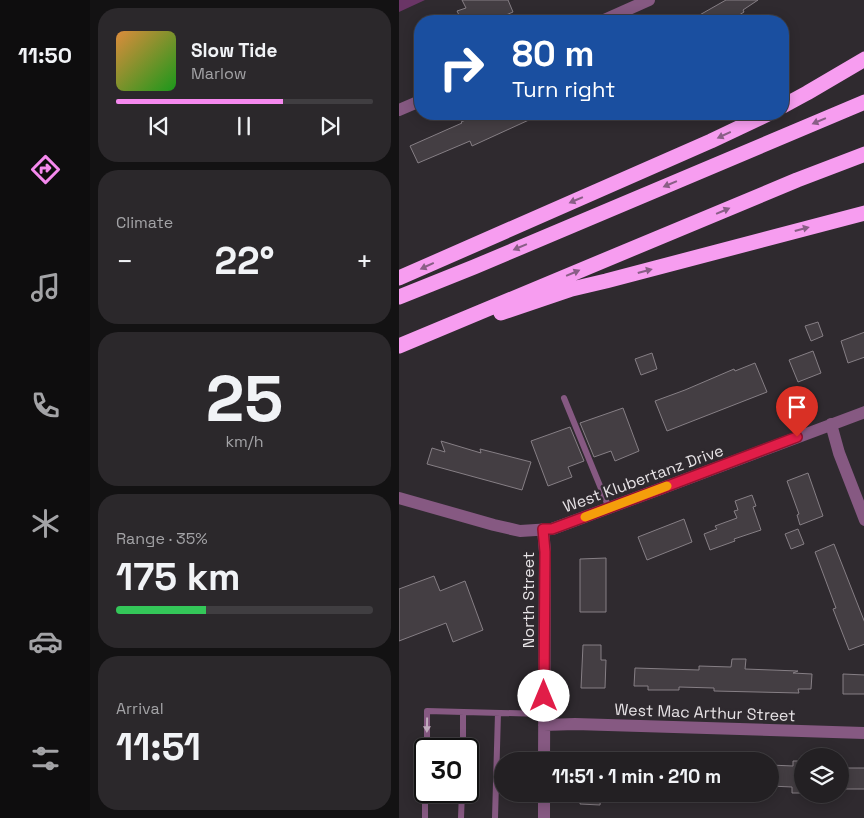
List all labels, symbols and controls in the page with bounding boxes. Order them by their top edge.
text: 80 m [512,32,594,76]
icon: right [429,35,494,100]
text: Slow Tide [191,38,277,63]
text: 11:50 [18,41,72,69]
text: Marlow [191,63,247,84]
text: Turn right [512,75,615,103]
icon: previous [145,112,173,140]
icon: pause [230,112,258,140]
icon: next [316,112,344,140]
one-way arrow [812,117,826,125]
one-way arrow [717,131,732,139]
icon: directions [28,152,63,187]
one-way arrow [662,180,677,188]
one-way arrow [568,196,583,204]
one-way arrow [716,206,730,214]
text: Climate [116,212,173,233]
one-way arrow [795,225,810,233]
text: 22° [214,237,275,285]
text: − [116,243,133,279]
text: + [356,243,373,279]
one-way arrow [513,244,527,252]
one-way arrow [420,262,434,270]
one-way arrow [637,267,652,275]
one-way arrow [566,269,580,277]
icon: music [28,270,63,305]
text: 25 [206,357,283,440]
pin [776,386,818,437]
icon: phone [28,388,63,423]
icon: arrive [783,393,811,421]
text: km/h [225,431,264,452]
street label: West Klubertanz Drive [560,440,726,517]
icon: climate [28,506,63,541]
text: Range · 35% [116,528,208,549]
street label: North Street [518,552,539,648]
text: 175 km [116,553,241,601]
icon: car [28,624,63,659]
position arrow [517,669,569,721]
text: Arrival [116,698,164,719]
street label: West Mac Arthur Street [614,699,796,726]
one-way arrow [423,717,431,733]
text: 11:51 [116,723,201,771]
speed limit sign: 30 [414,738,479,803]
icon: filters [28,741,63,776]
map controls [794,748,849,803]
button: layers [794,748,849,803]
text: 11:51 · 1 min · 210 m [552,764,721,789]

